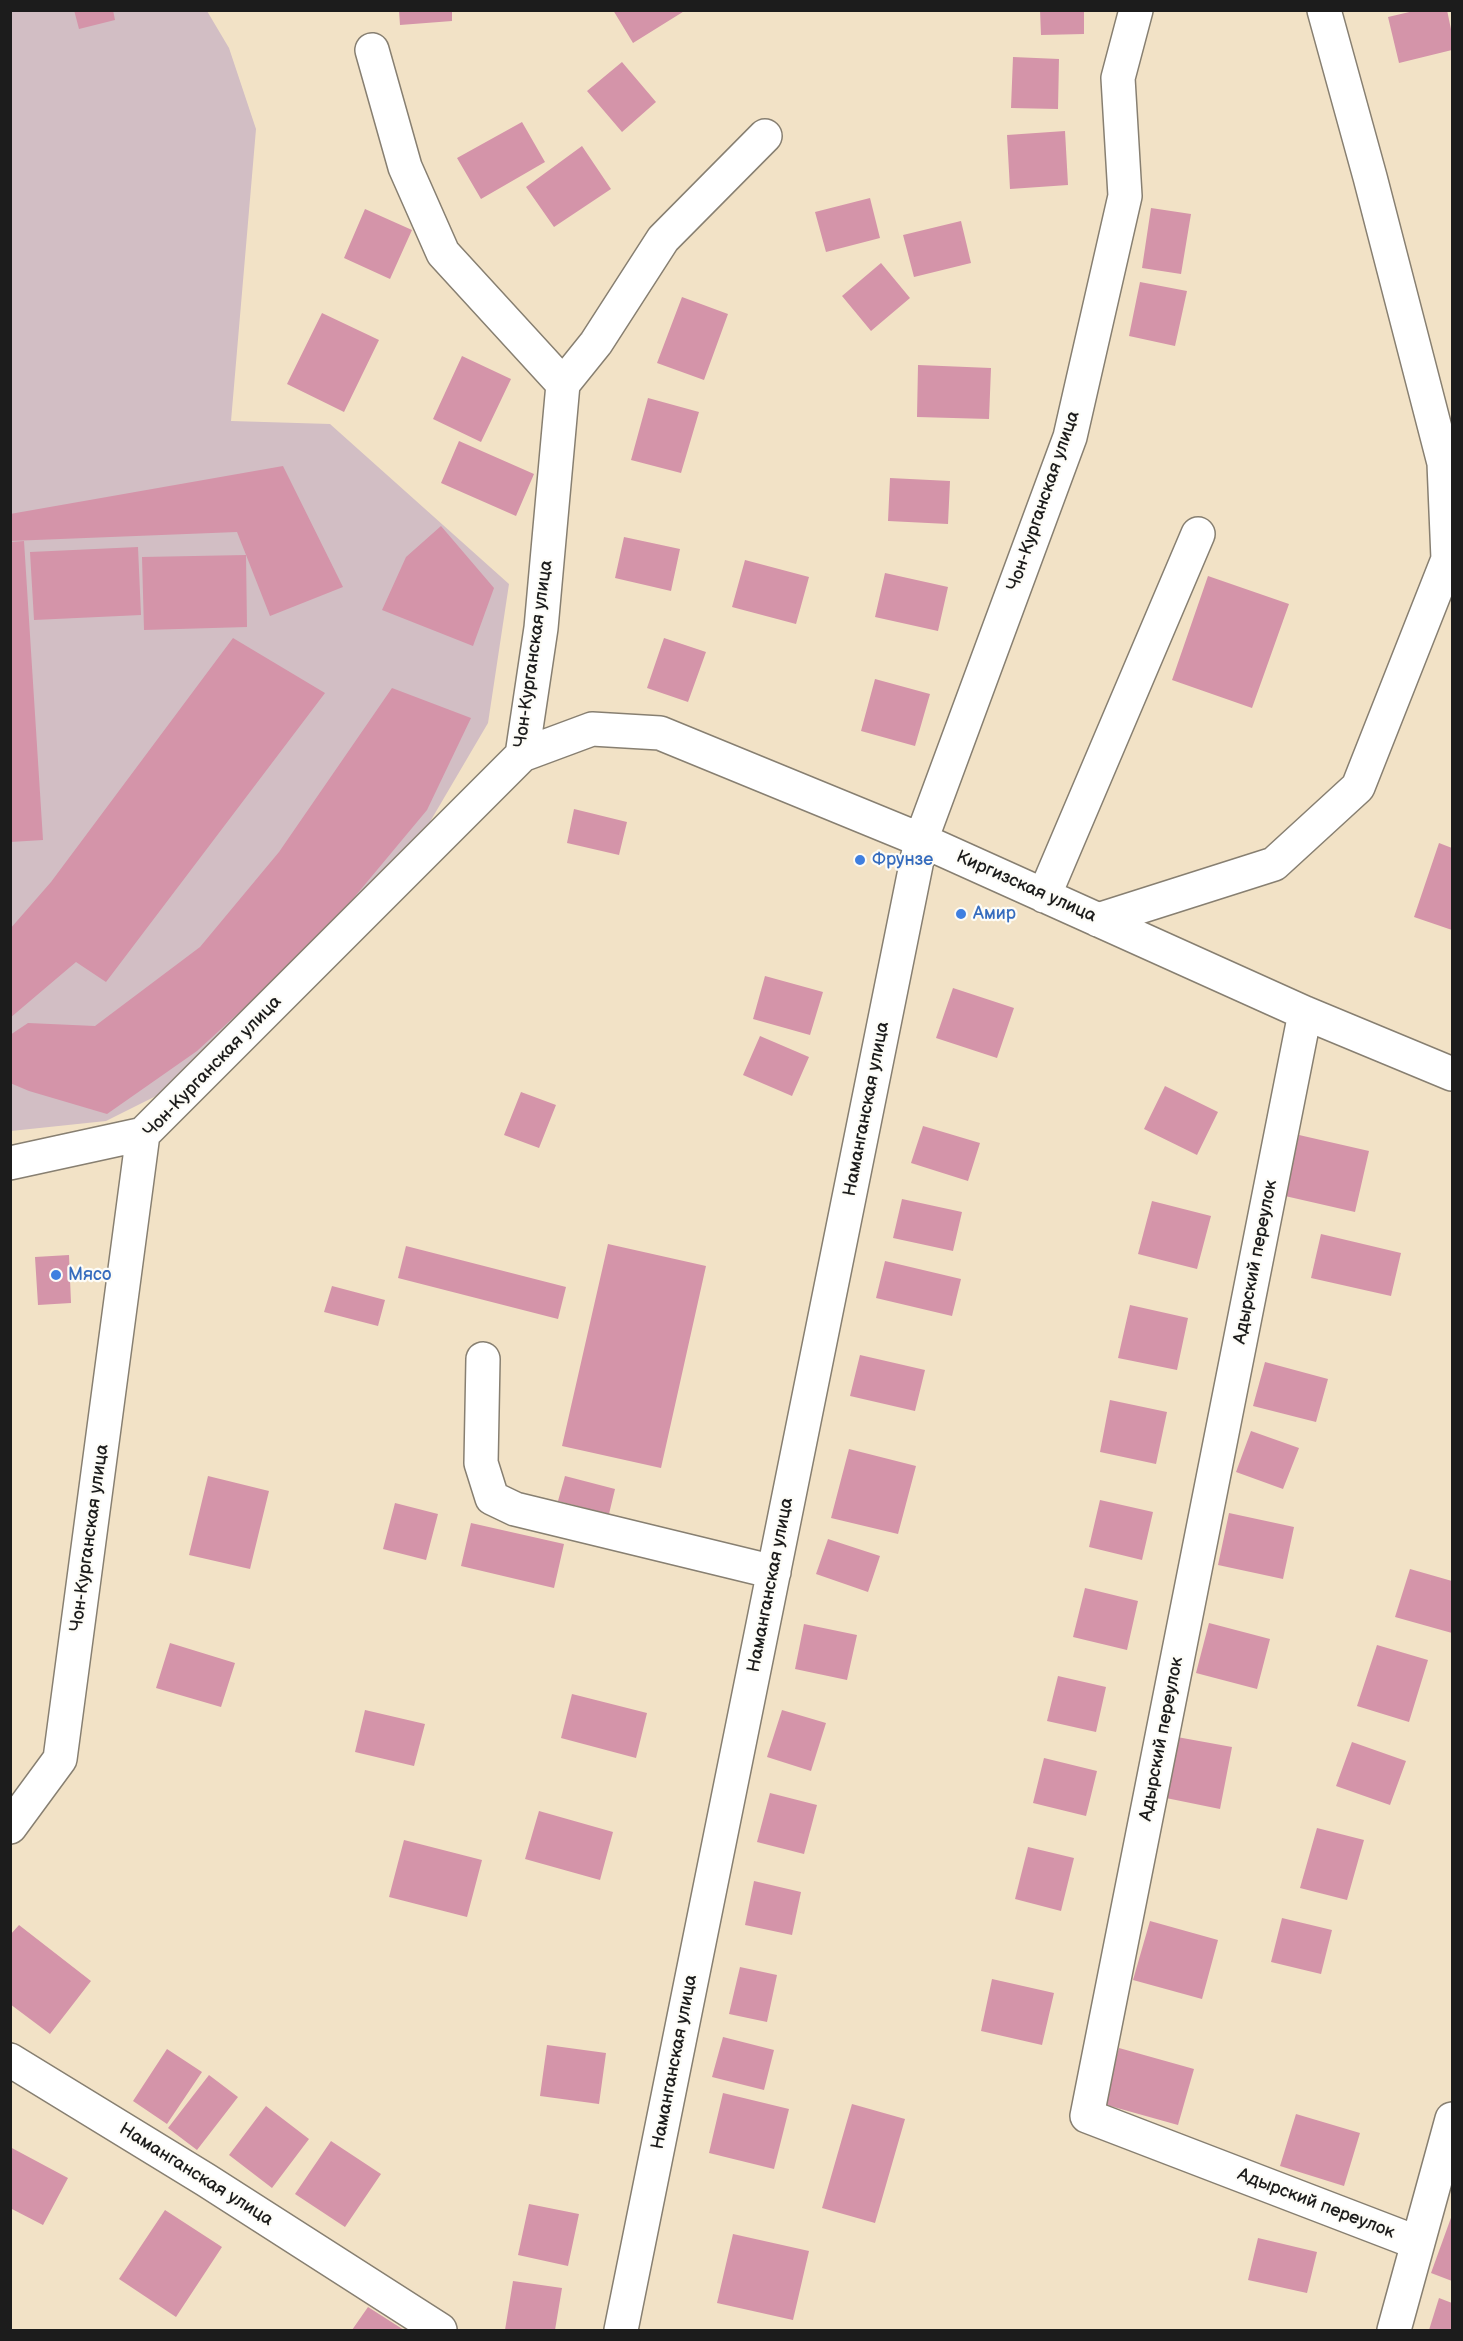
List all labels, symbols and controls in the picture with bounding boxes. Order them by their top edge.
street label: Чон-Курганская улица [1003,408,1085,594]
street label: Чон-Курганская улица [510,559,558,749]
street label: Киргизская улица [953,846,1099,928]
place label: Фрунзе [872,849,933,871]
marker: Фрунзе [853,853,867,867]
place label: Амир [973,903,1016,925]
marker: Амир [954,907,968,921]
street label: Чон-Курганская улица [140,992,286,1142]
street label: Наманганская улица [839,1020,895,1198]
street label: Адырский переулок [1229,1178,1283,1346]
place label: Мясо [68,1264,111,1286]
marker: Мясо [49,1268,63,1282]
street label: Чон-Курганская улица [66,1443,114,1633]
street label: Наманганская улица [743,1496,799,1674]
street label: Адырский переулок [1135,1655,1189,1823]
street label: Наманганская улица [647,1973,703,2151]
street label: Наманганская улица [115,2119,277,2231]
street label: Адырский переулок [1234,2164,1398,2244]

